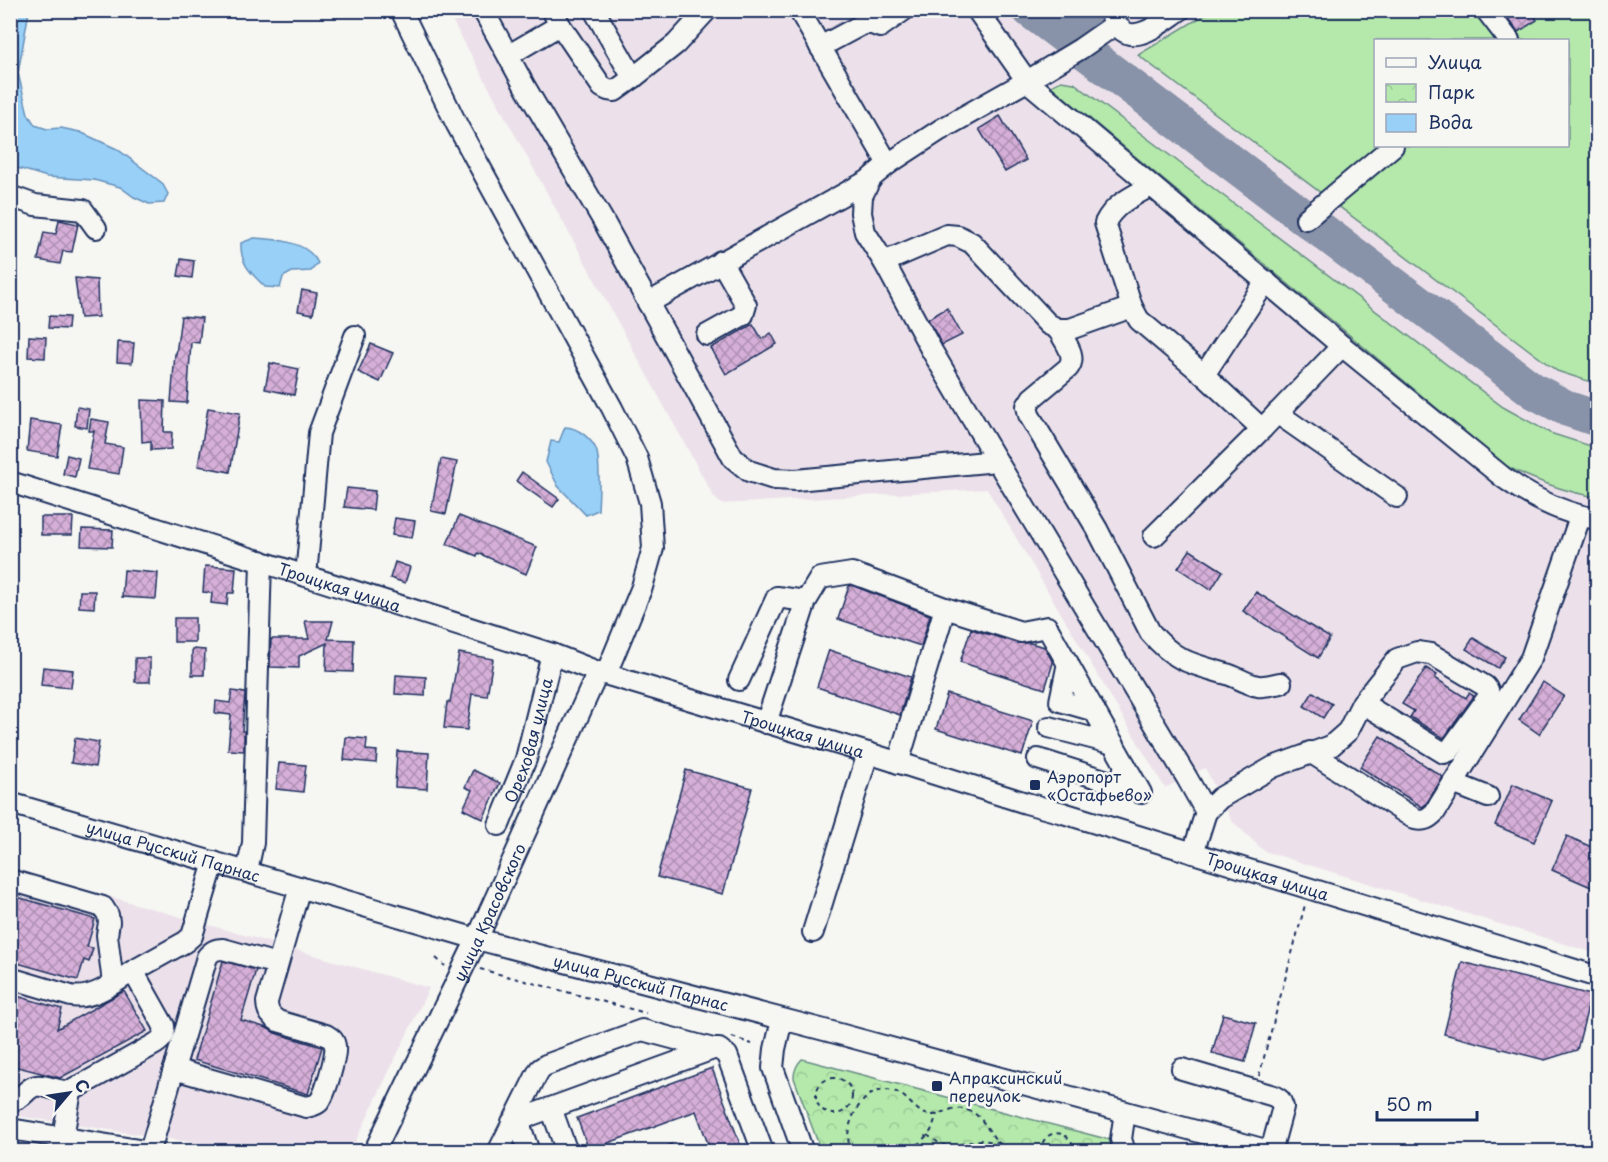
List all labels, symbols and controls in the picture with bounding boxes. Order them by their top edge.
legend [1374,39,1569,147]
text: Улица [1428,48,1482,75]
text: Парк [1428,78,1475,105]
text: Вода [1428,108,1473,135]
street label: Троицкая улица [276,556,404,617]
street label: Ореховая улица [497,675,558,806]
street label: Троицкая улица [739,704,867,763]
place label: Аэропорт «Остафьево» [1047,764,1152,806]
marker: Аэропорт «Остафьево» [1028,778,1042,792]
street label: улица Русский Парнас [84,814,263,887]
street label: улица Красовского [446,839,531,985]
street label: Троицкая улица [1203,846,1332,906]
street label: улица Русский Парнас [551,948,731,1016]
north arrow [39,1063,99,1123]
place label: Апраксинский переулок [949,1065,1063,1107]
text: С [70,1074,96,1096]
marker: Апраксинский переулок [930,1079,944,1093]
scale bar [1377,1084,1478,1122]
text: 50 m [1386,1090,1433,1117]

